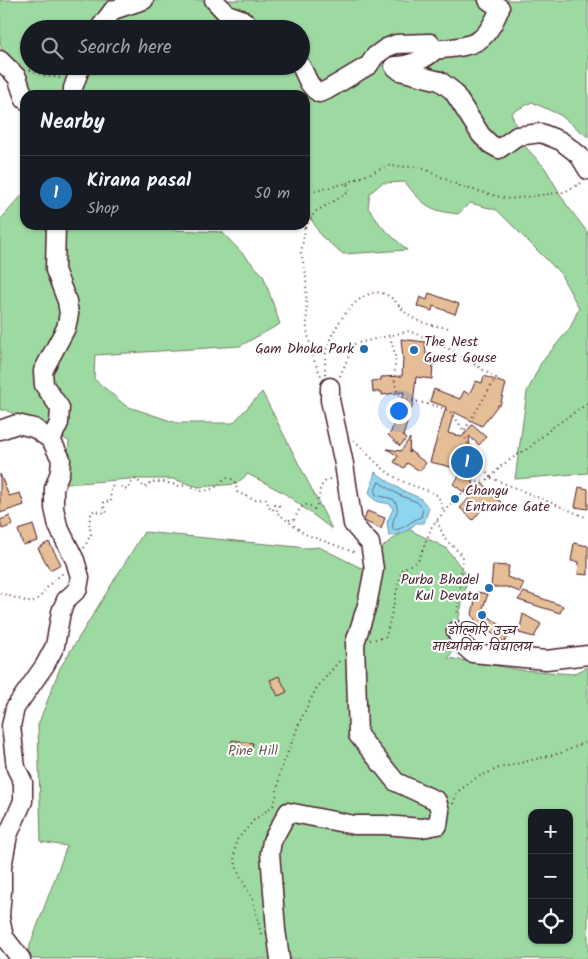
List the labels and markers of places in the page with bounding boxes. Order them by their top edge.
place label: The Nest Guest Gouse [424,331,497,369]
place label: Gam Dhoka Park [255,338,354,360]
marker: Gam Dhoka Park [358,343,370,355]
marker: The Nest Guest Gouse [408,344,420,356]
pin: 1 [451,443,483,481]
place label: Changu Entrance Gate [465,480,550,518]
marker: Changu Entrance Gate [449,493,461,505]
place label: Purba Bhadel Kul Devata [401,569,480,607]
marker: Purba Bhadel Kul Devata [483,582,495,594]
marker: डोल्गिरि उच्च माध्यमिक विद्यालय [476,609,488,621]
place label: डोल्गिरि उच्च माध्यमिक विद्यालय [432,620,534,658]

